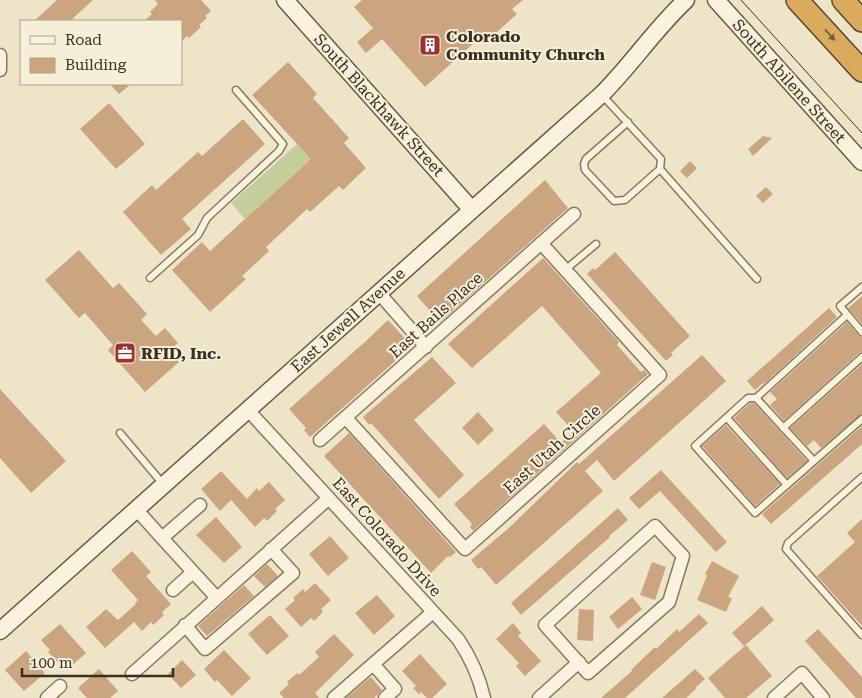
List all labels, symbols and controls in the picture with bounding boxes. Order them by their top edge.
street label: South Abilene Street [728,15,850,147]
legend [20,20,182,85]
place label: Colorado Community Church [446,27,605,64]
one-way arrow [824,29,836,41]
street label: South Blackhawk Street [310,30,448,180]
text: Road [65,31,102,49]
building icon: Colorado Community Church [418,33,442,57]
text: Building [65,56,127,74]
street label: East Jewell Avenue [287,264,409,376]
street label: East Bails Place [385,268,487,362]
office icon: RFID, Inc. [113,341,137,365]
place label: RFID, Inc. [141,344,221,363]
street label: East Utah Circle [500,400,605,498]
street label: East Colorado Drive [329,474,446,601]
scale bar [22,646,174,678]
text: 100 m [30,654,73,672]

